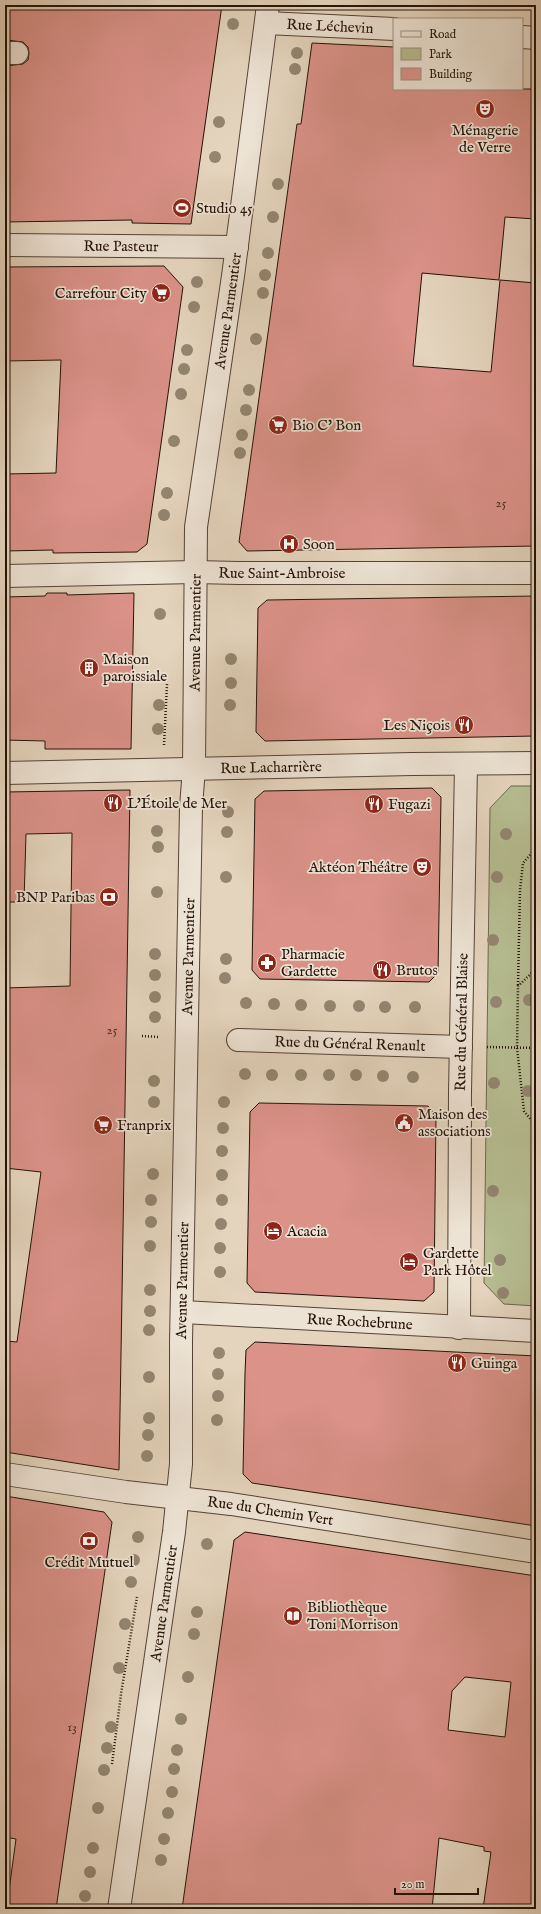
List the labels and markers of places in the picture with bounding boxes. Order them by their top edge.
theatre icon: Ménagerie de Verre [474,98,496,120]
place label: Ménagerie de Verre [452,121,518,157]
sports icon: Studio 45 [171,197,193,219]
place label: Studio 45 [196,199,253,218]
supermarket icon: Carrefour City [150,282,172,304]
place label: Carrefour City [55,284,148,303]
supermarket icon: Bio C' Bon [267,414,289,436]
place label: Bio C' Bon [292,416,361,435]
hospital icon: Soon [278,533,300,555]
place label: Soon [303,535,335,554]
place label: Maison paroissiale [103,650,167,686]
building icon: Maison paroissiale [78,657,100,679]
restaurant icon: Les Niçois [453,714,475,736]
place label: Les Niçois [383,716,450,735]
restaurant icon: L'Étoile de Mer [102,792,124,814]
restaurant icon: Fugazi [363,793,385,815]
place label: L'Étoile de Mer [127,794,228,813]
place label: Fugazi [388,795,431,814]
theatre icon: Aktéon Théâtre [411,856,433,878]
place label: Aktéon Théâtre [308,858,408,877]
bank icon: BNP Paribas [98,886,120,908]
place label: BNP Paribas [16,888,95,907]
place label: Pharmacie Gardette [281,945,345,981]
pharmacy icon: Pharmacie Gardette [256,952,278,974]
restaurant icon: Brutos [371,959,393,981]
place label: Brutos [396,961,438,980]
place label: Maison des associations [418,1105,490,1141]
public building icon: Maison des associations [393,1112,415,1134]
supermarket icon: Franprix [92,1114,114,1136]
place label: Franprix [117,1116,172,1135]
hotel icon: Acacia [262,1220,284,1242]
place label: Acacia [286,1222,328,1241]
place label: Gardette Park Hôtel [423,1244,493,1280]
hotel icon: Gardette Park Hôtel [398,1251,420,1273]
restaurant icon: Guinga [446,1352,468,1374]
place label: Guinga [471,1354,518,1373]
bank icon: Crédit Mutuel [78,1530,100,1552]
place label: Crédit Mutuel [44,1553,134,1572]
place label: Bibliothèque Toni Morrison [307,1598,398,1634]
library icon: Bibliothèque Toni Morrison [282,1605,304,1627]

